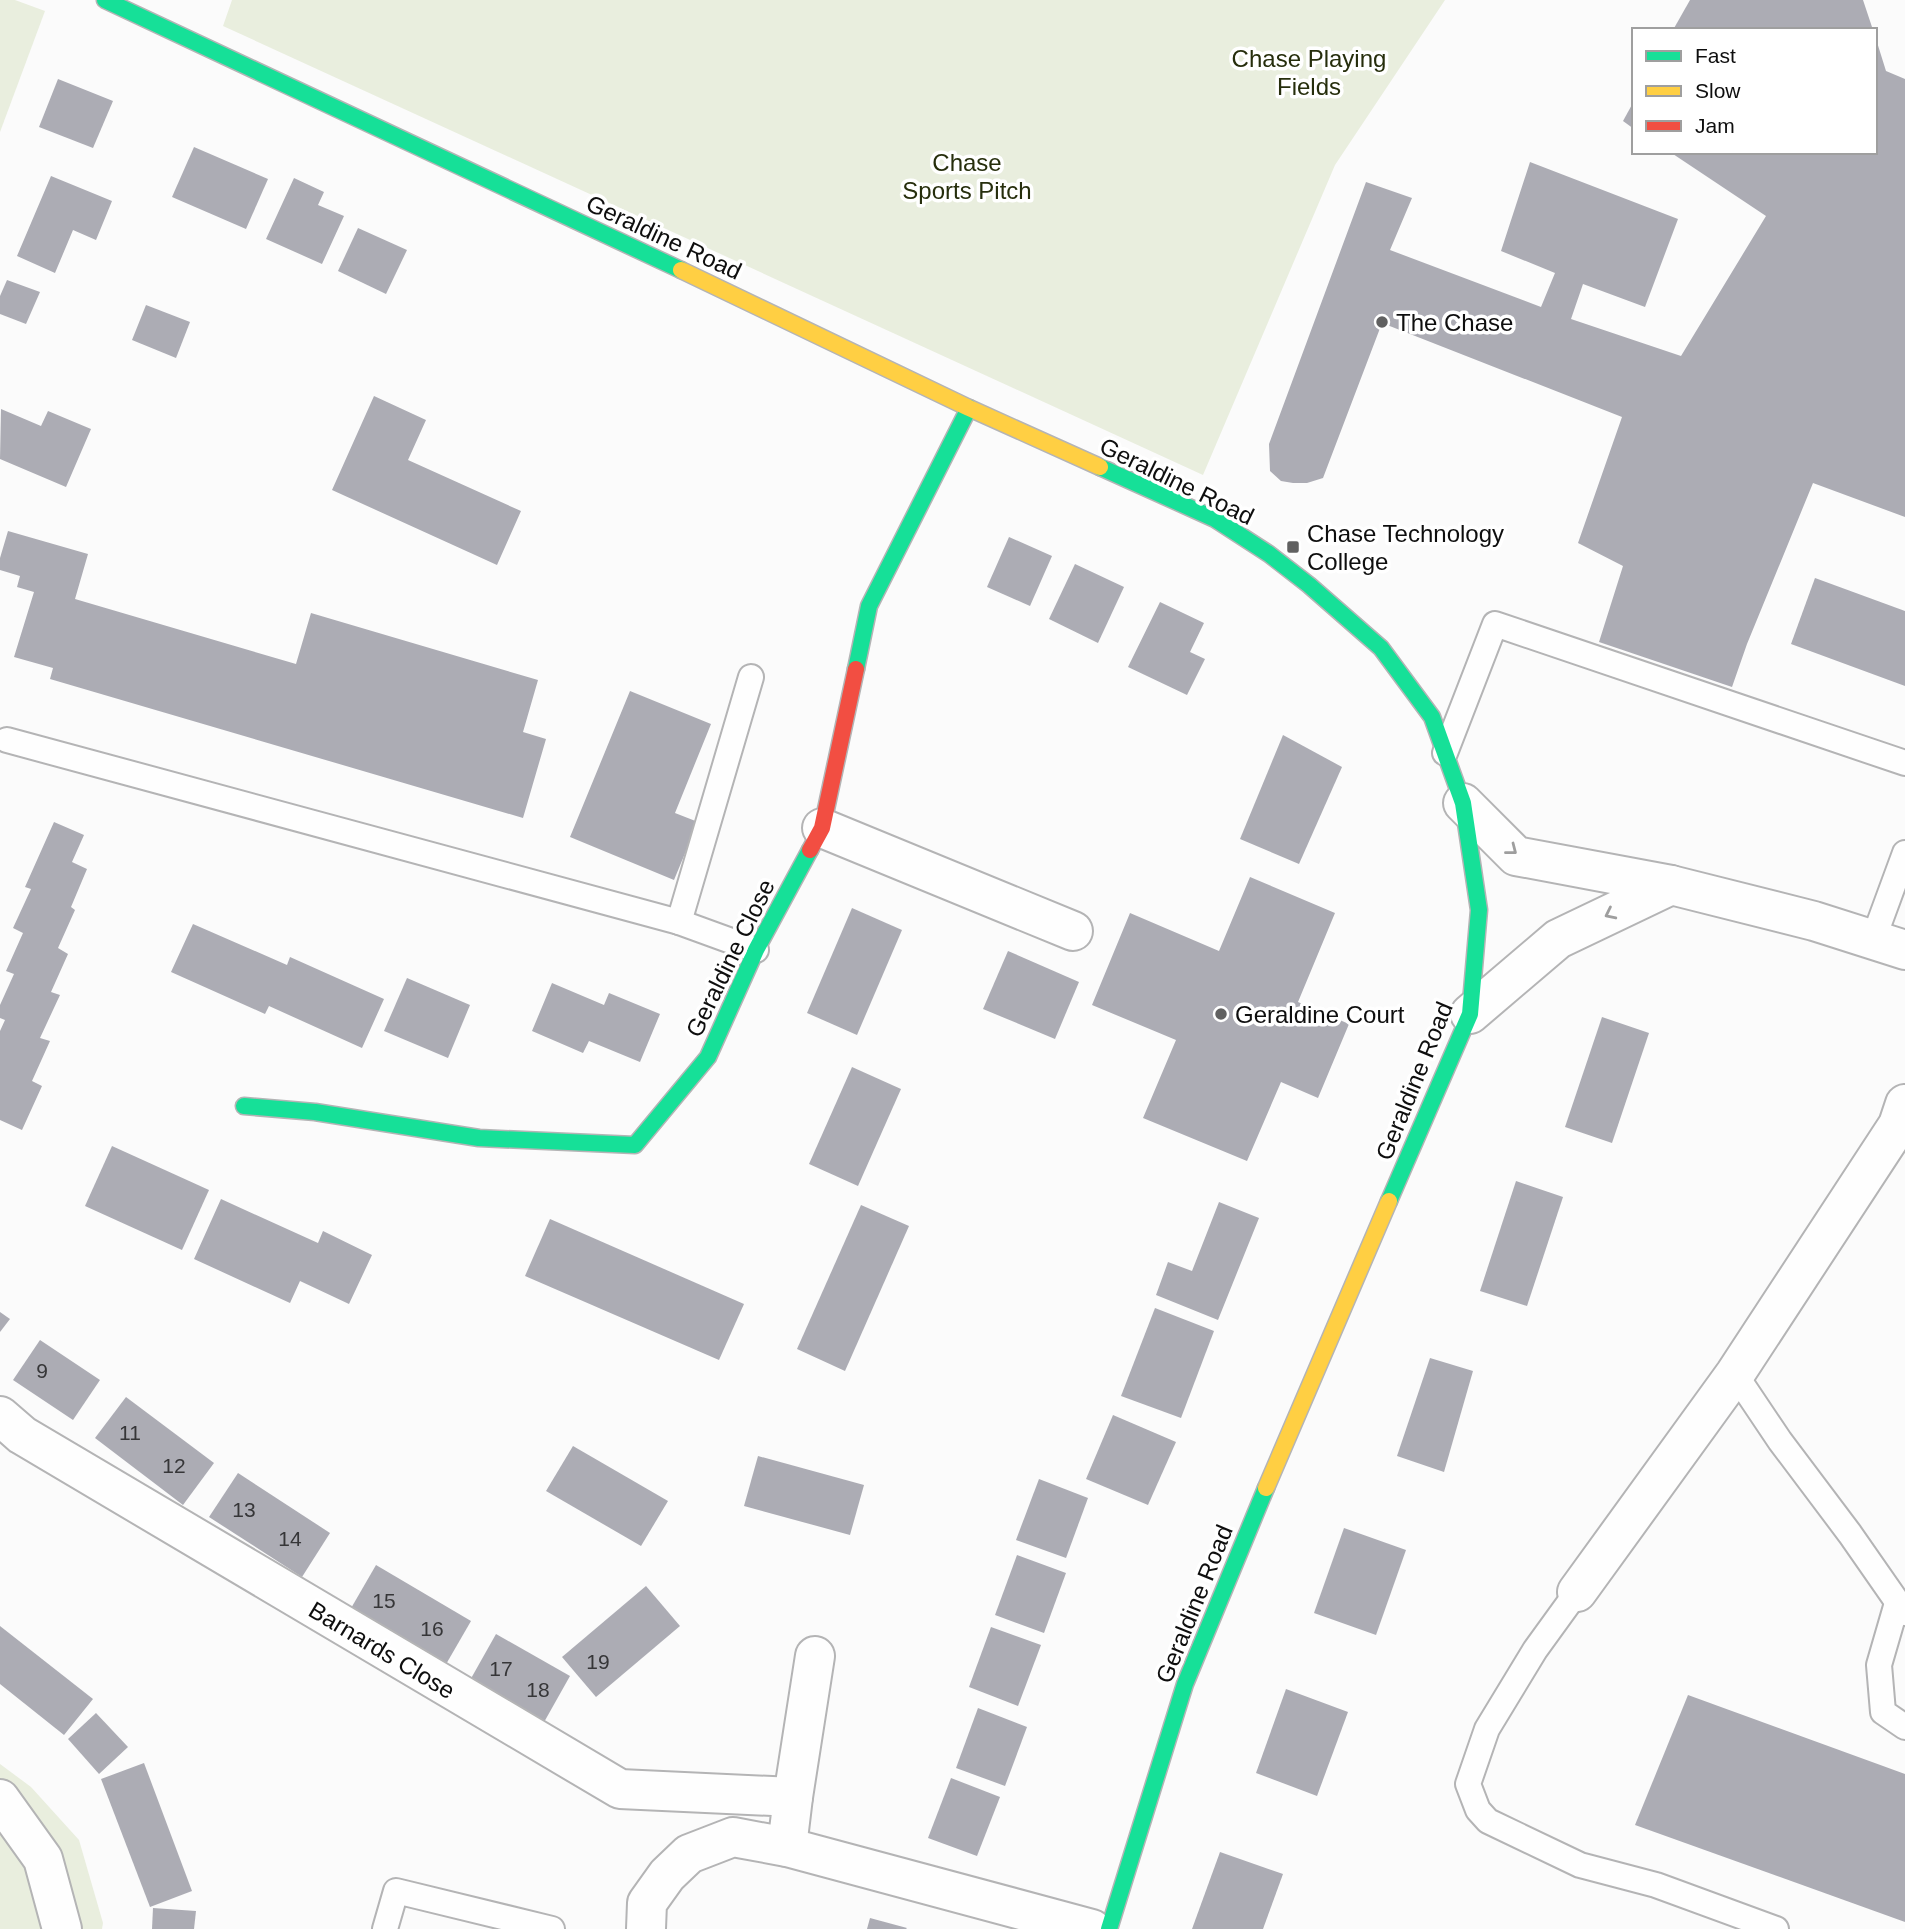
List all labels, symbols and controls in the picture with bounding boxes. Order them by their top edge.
legend [1632,28,1877,154]
text: Fast [1695,44,1736,67]
park label: Chase Playing Fields [1232,45,1386,100]
text: Slow [1695,79,1741,102]
text: Jam [1695,114,1735,137]
park label: Chase Sports Pitch [902,149,1032,204]
street label: Geraldine Road [582,189,746,285]
place label: The Chase [1396,309,1513,336]
marker: The Chase [1374,314,1390,330]
street label: Geraldine Road [1096,432,1258,530]
place label: Chase Technology College [1307,520,1504,575]
marker: Chase Technology College [1285,539,1301,555]
one-way arrow [1504,842,1516,854]
street label: Geraldine Close [680,875,780,1041]
one-way arrow [1605,906,1617,920]
street label: Geraldine Road [1370,998,1458,1164]
place label: Geraldine Court [1235,1001,1405,1028]
marker: Geraldine Court [1213,1006,1229,1022]
house number: 9 [36,1359,48,1382]
house number: 11 [119,1421,141,1444]
house number: 12 [162,1454,186,1477]
house number: 13 [232,1498,256,1521]
street label: Geraldine Road [1150,1521,1238,1687]
house number: 14 [278,1527,302,1550]
house number: 15 [372,1589,396,1612]
street label: Barnards Close [304,1596,460,1704]
house number: 16 [420,1617,444,1640]
house number: 19 [586,1650,610,1673]
house number: 17 [489,1657,513,1680]
house number: 18 [526,1678,550,1701]

